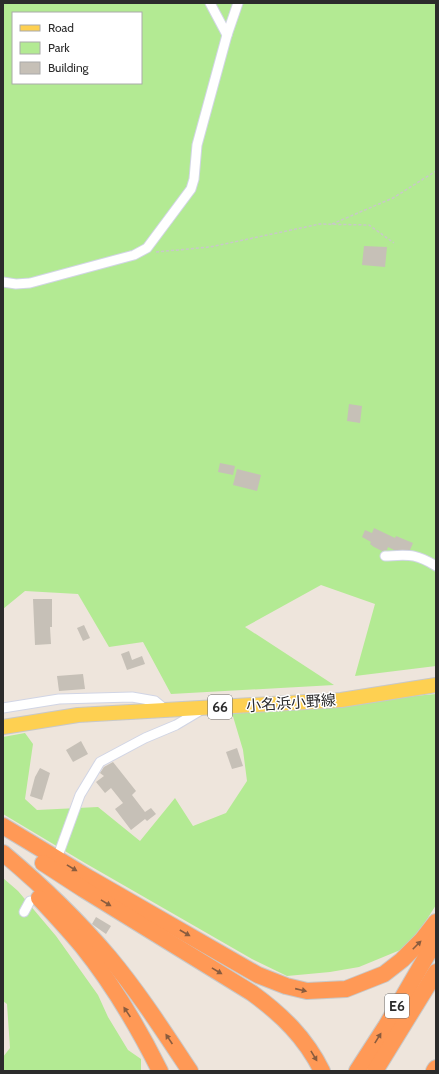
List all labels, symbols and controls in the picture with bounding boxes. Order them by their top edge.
legend [12,12,142,84]
text: Road [48,20,74,35]
text: Park [48,40,70,55]
text: Building [48,60,90,75]
street label: 小名浜小野線 [245,691,337,715]
road number: 66 [208,695,232,719]
one-way arrow [66,865,78,872]
one-way arrow [100,900,112,907]
one-way arrow [179,930,191,937]
one-way arrow [412,940,422,950]
one-way arrow [212,967,222,975]
one-way arrow [295,987,307,993]
road number: E6 [385,994,409,1018]
one-way arrow [124,1007,131,1018]
one-way arrow [165,1033,173,1044]
one-way arrow [374,1033,382,1043]
one-way arrow [310,1050,317,1062]

